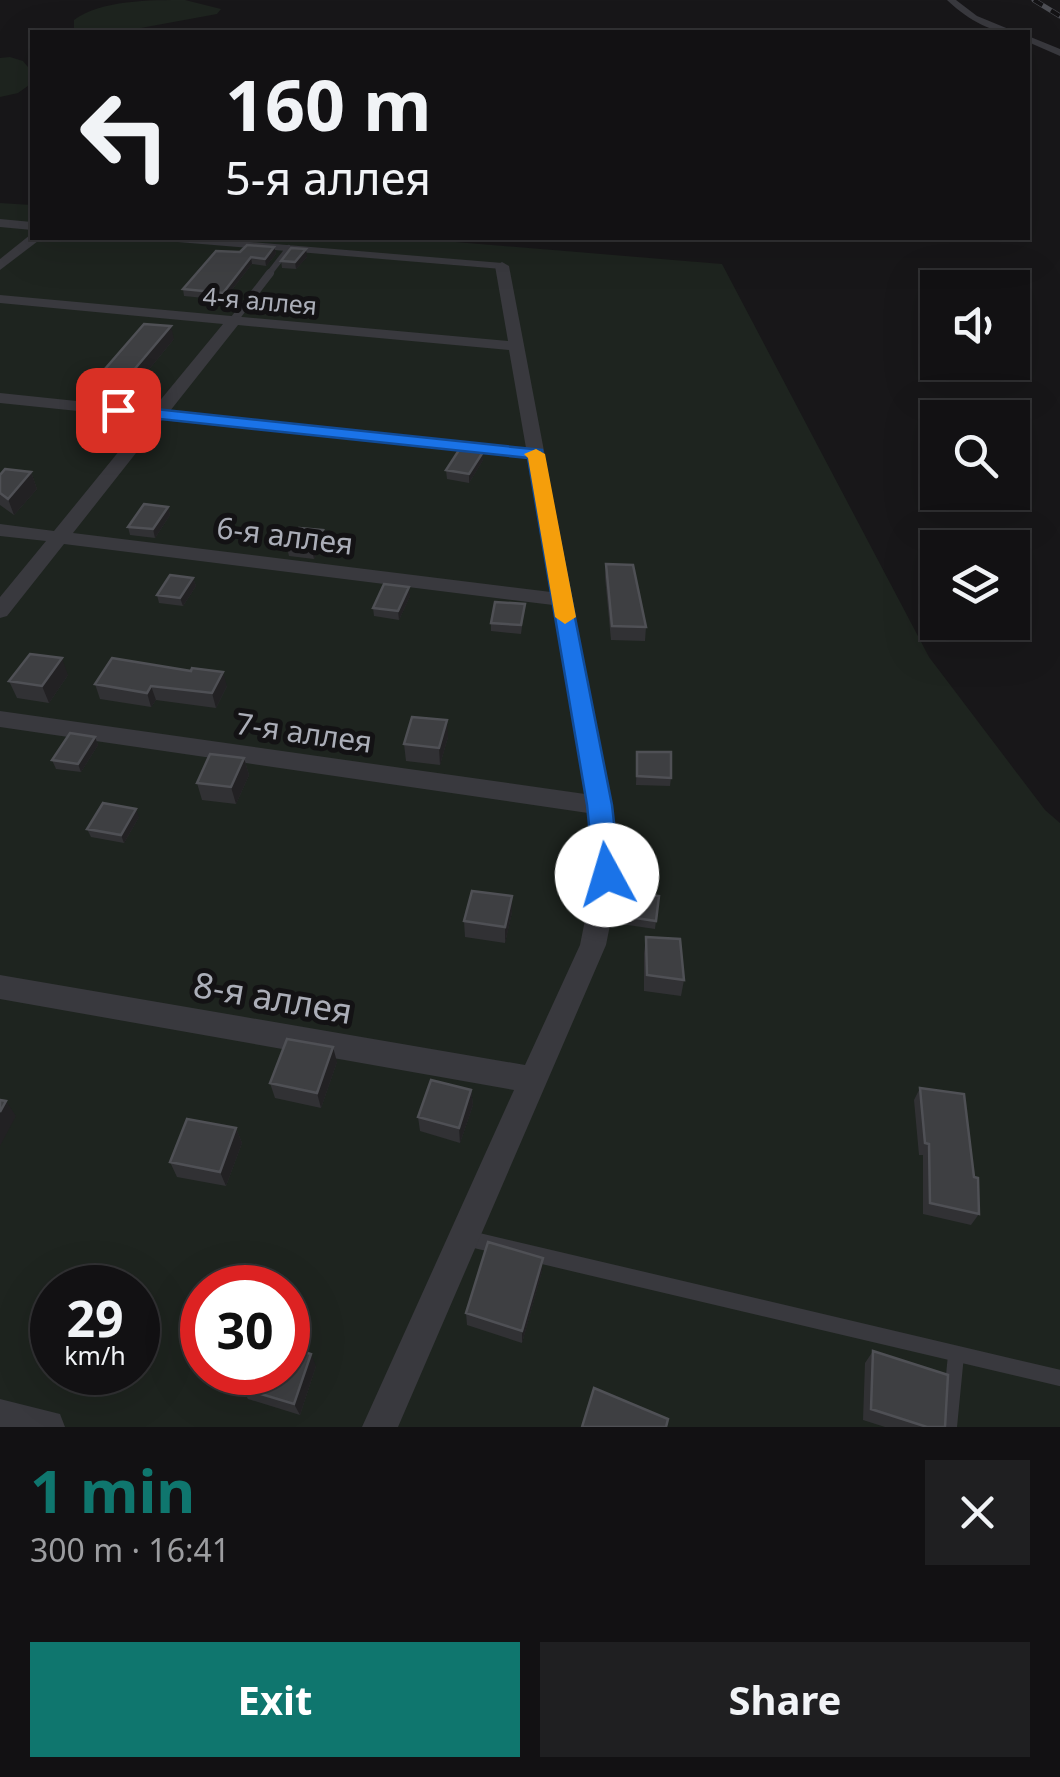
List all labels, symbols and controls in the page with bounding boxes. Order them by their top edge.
text: 160 m [225,56,432,152]
icon: left [60,70,190,200]
text: 5-я аллея [225,147,431,208]
map controls [920,270,1030,640]
button: sound [920,270,1030,380]
street label: 4-я аллея [201,278,319,322]
pin [76,368,161,453]
icon: arrive [91,383,146,438]
button: search [920,400,1030,510]
street label: 6-я аллея [214,506,356,564]
button: layers [920,530,1030,640]
street label: 7-я аллея [233,702,375,762]
position arrow [555,823,659,927]
street label: 8-я аллея [190,960,356,1034]
speed limit sign: 30 [180,1265,310,1395]
text: 29 [66,1284,124,1352]
text: km/h [64,1338,126,1372]
text: 1 min [30,1449,195,1531]
button: close [925,1460,1030,1565]
text: 300 m · 16:41 [30,1528,230,1571]
button: Exit [30,1642,520,1757]
button: Share [540,1642,1030,1757]

